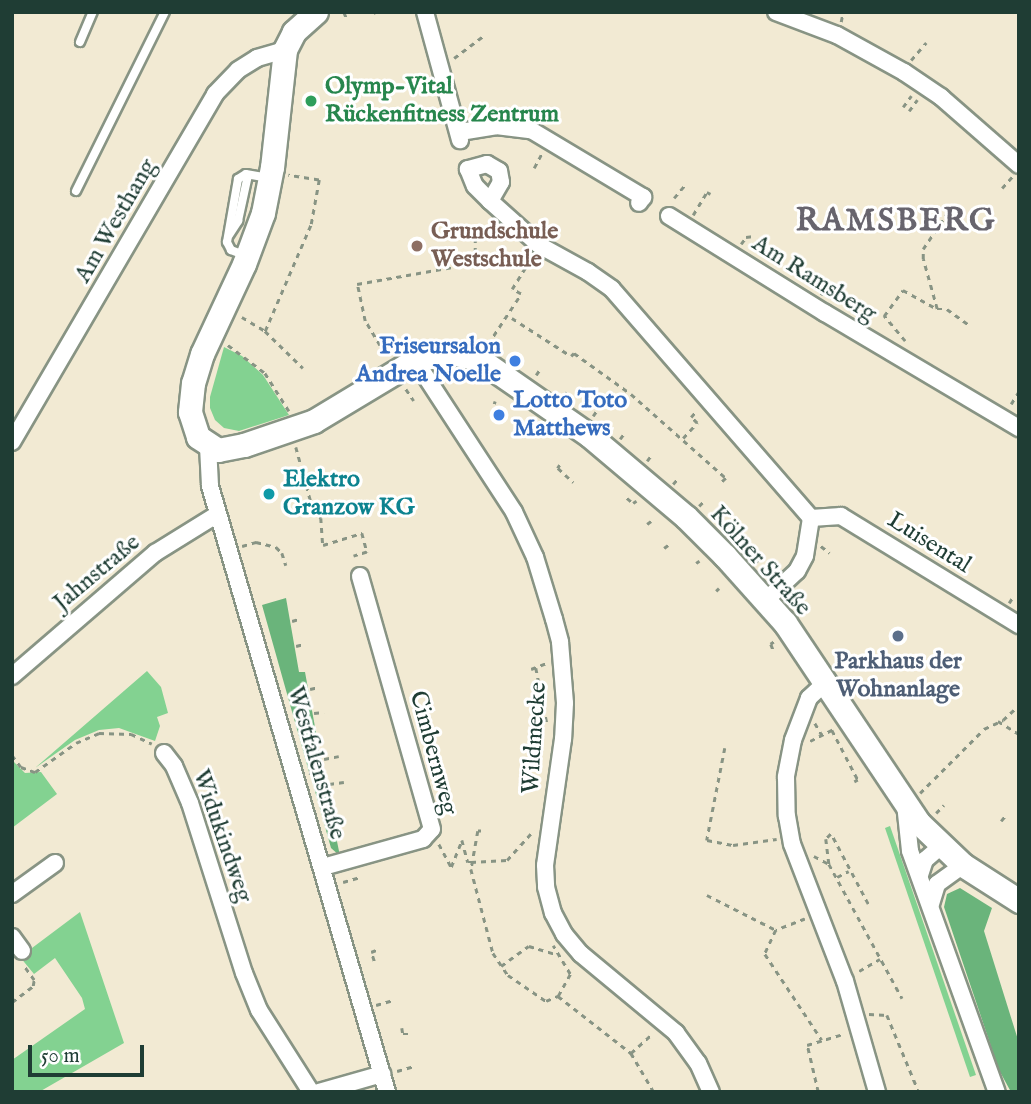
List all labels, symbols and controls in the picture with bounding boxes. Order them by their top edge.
place label: Olymp-Vital Rückenfitness Zentrum [325,73,559,129]
marker: Olymp-Vital Rückenfitness Zentrum [303,93,319,109]
street label: Am Westhang [69,154,163,288]
district label: RAMSBERG [797,203,995,241]
place label: Grundschule Westschule [431,218,558,274]
street label: Am Ramsberg [747,229,881,329]
marker: Grundschule Westschule [409,238,425,254]
place label: Friseursalon Andrea Noelle [356,333,501,389]
marker: Friseursalon Andrea Noelle [507,353,523,369]
place label: Lotto Toto Matthews [513,387,627,443]
marker: Lotto Toto Matthews [491,407,507,423]
place label: Elektro Granzow KG [283,466,415,522]
marker: Elektro Granzow KG [261,486,277,502]
street label: Kölner Straße [703,500,817,622]
street label: Luisental [882,506,976,580]
street label: Jahnstraße [48,528,146,618]
marker: Parkhaus der Wohnanlage [890,628,906,644]
place label: Parkhaus der Wohnanlage [834,648,962,704]
street label: Wildmecke [517,681,553,795]
street label: Westfalenstraße [280,683,352,843]
street label: Cimbernweg [403,688,463,818]
street label: Widukindweg [186,766,258,906]
scale bar [32,1030,147,1074]
text: 50 m [41,1043,80,1070]

